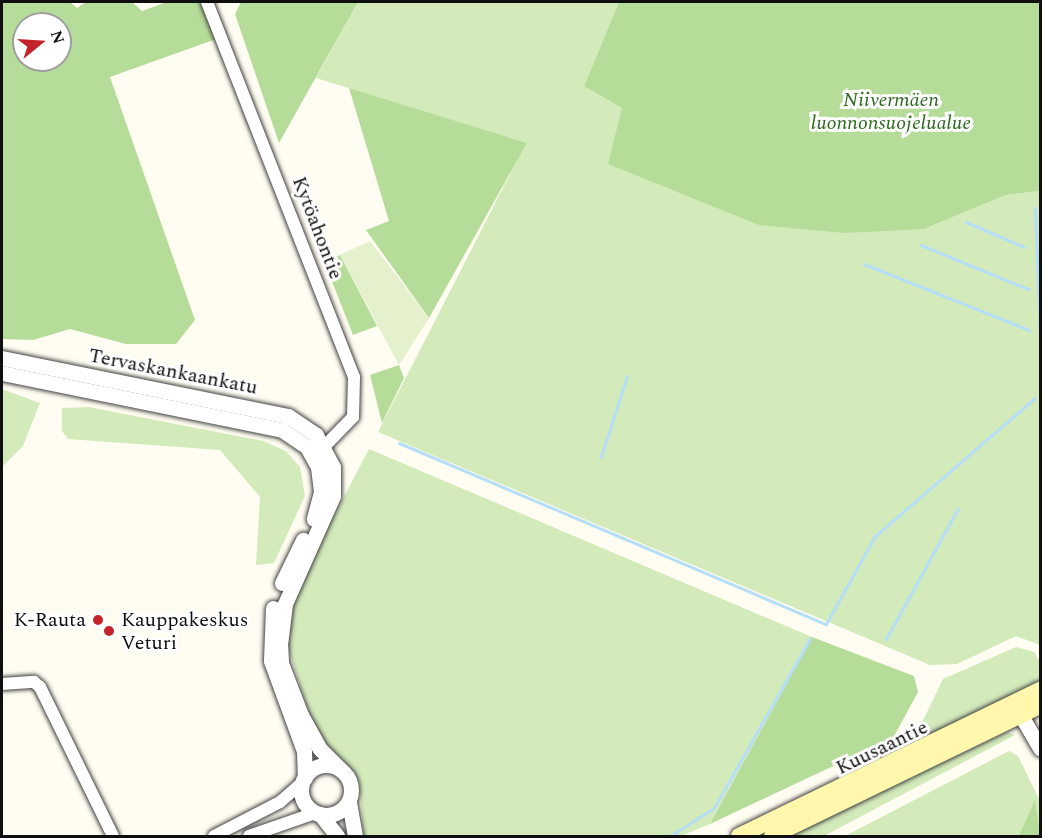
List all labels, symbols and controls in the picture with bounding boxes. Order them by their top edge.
north arrow [12,12,72,72]
text: N [44,27,71,47]
park label: Niivermäen luonnonsuojelualue [811,89,971,136]
street label: Kytöahontie [286,173,348,283]
street label: Tervaskankaankatu [87,344,259,400]
place label: K-Rauta [14,608,86,632]
place label: Kauppakeskus Veturi [121,608,248,655]
marker: K-Rauta [91,613,105,627]
marker: Kauppakeskus Veturi [102,624,116,638]
street label: Kuusaantie [832,715,932,781]

